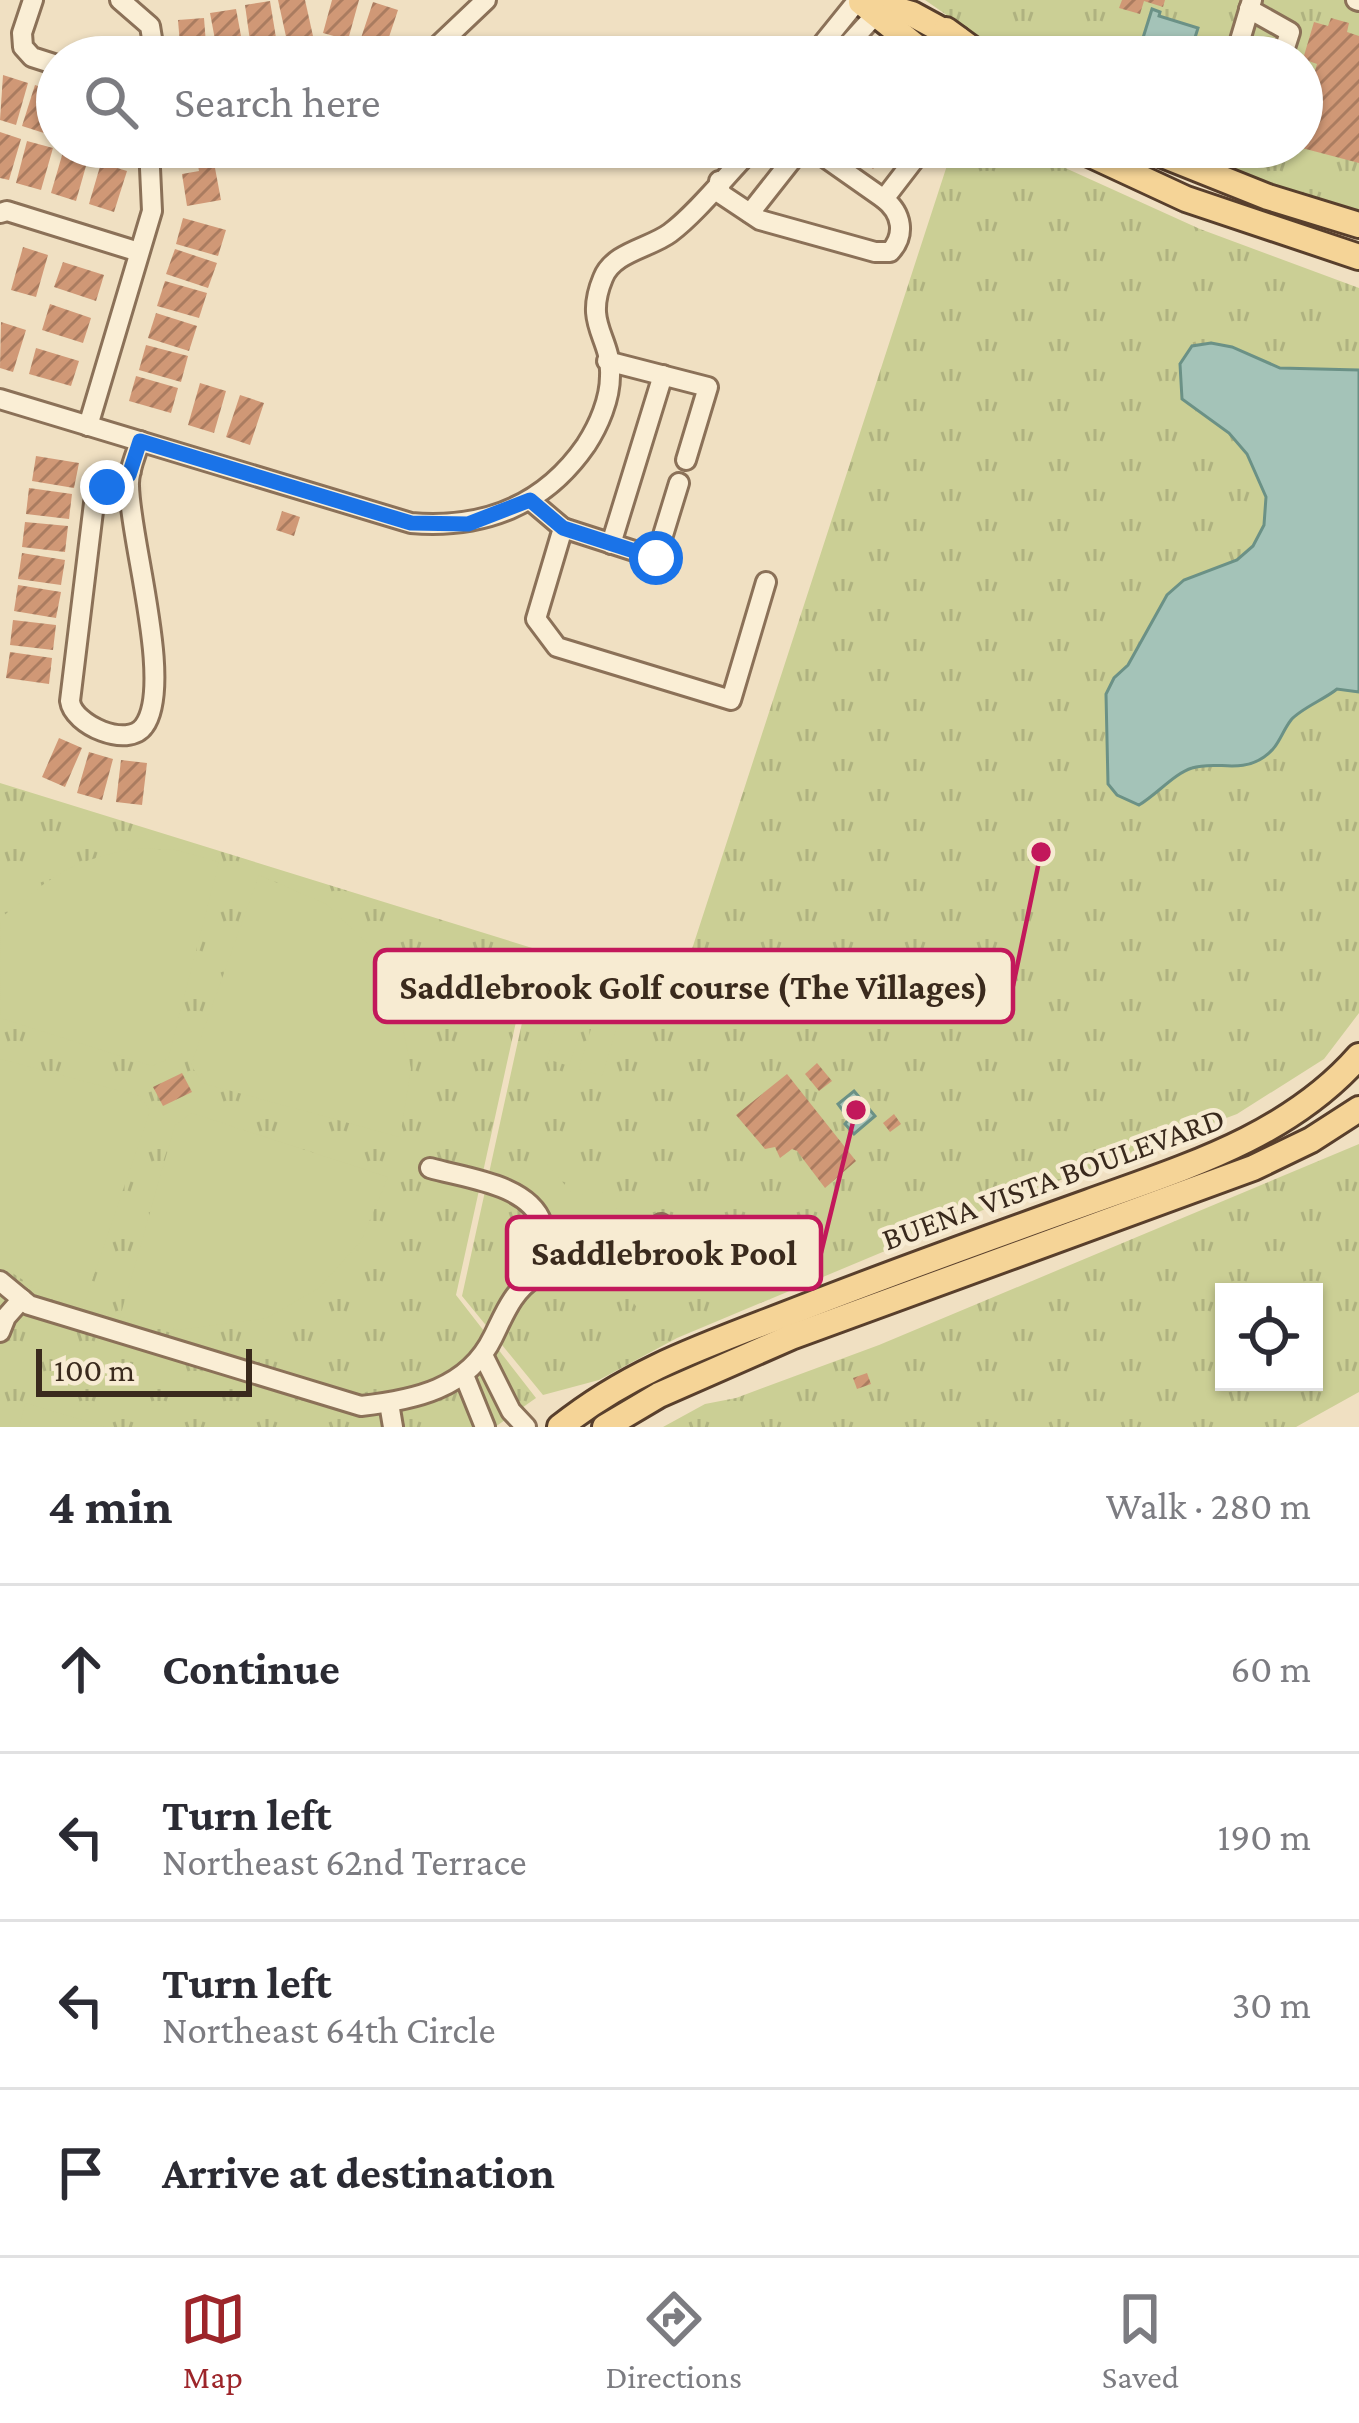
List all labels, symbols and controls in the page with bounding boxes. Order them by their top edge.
search box [36,36,1323,168]
icon: search [78,69,144,135]
text: Search here [174,77,381,127]
route end [80,460,134,514]
route start [629,531,683,585]
callout: Saddlebrook Golf course (The Villages) [375,950,1013,1022]
text: Saddlebrook Golf course (The Villages) [399,967,989,1008]
street label: BUENA VISTA BOULEVARD [877,1099,1229,1257]
callout: Saddlebrook Pool [507,1217,821,1289]
text: Saddlebrook Pool [531,1233,797,1273]
map controls [1215,1283,1323,1391]
button: locate [1215,1283,1323,1391]
scale bar [36,1343,252,1396]
text: 100 m [54,1351,135,1388]
text: 4 min [48,1477,173,1534]
text: Walk · 280 m [1106,1484,1311,1527]
icon: ahead [48,1636,114,1702]
text: Continue [162,1644,340,1694]
text: 60 m [1230,1647,1311,1690]
text: Turn left [162,1790,331,1840]
icon: left [48,1804,114,1870]
text: 190 m [1218,1815,1311,1858]
text: Northeast 62nd Terrace [162,1840,527,1883]
text: Turn left [162,1958,331,2008]
icon: left [48,1972,114,2038]
text: 30 m [1232,1983,1311,2026]
text: Northeast 64th Circle [162,2008,496,2051]
icon: arrive [48,2140,114,2206]
text: Arrive at destination [162,2148,555,2198]
tab: Map [180,2286,246,2395]
tab: Directions [606,2286,742,2395]
tab: Saved [1102,2286,1179,2395]

